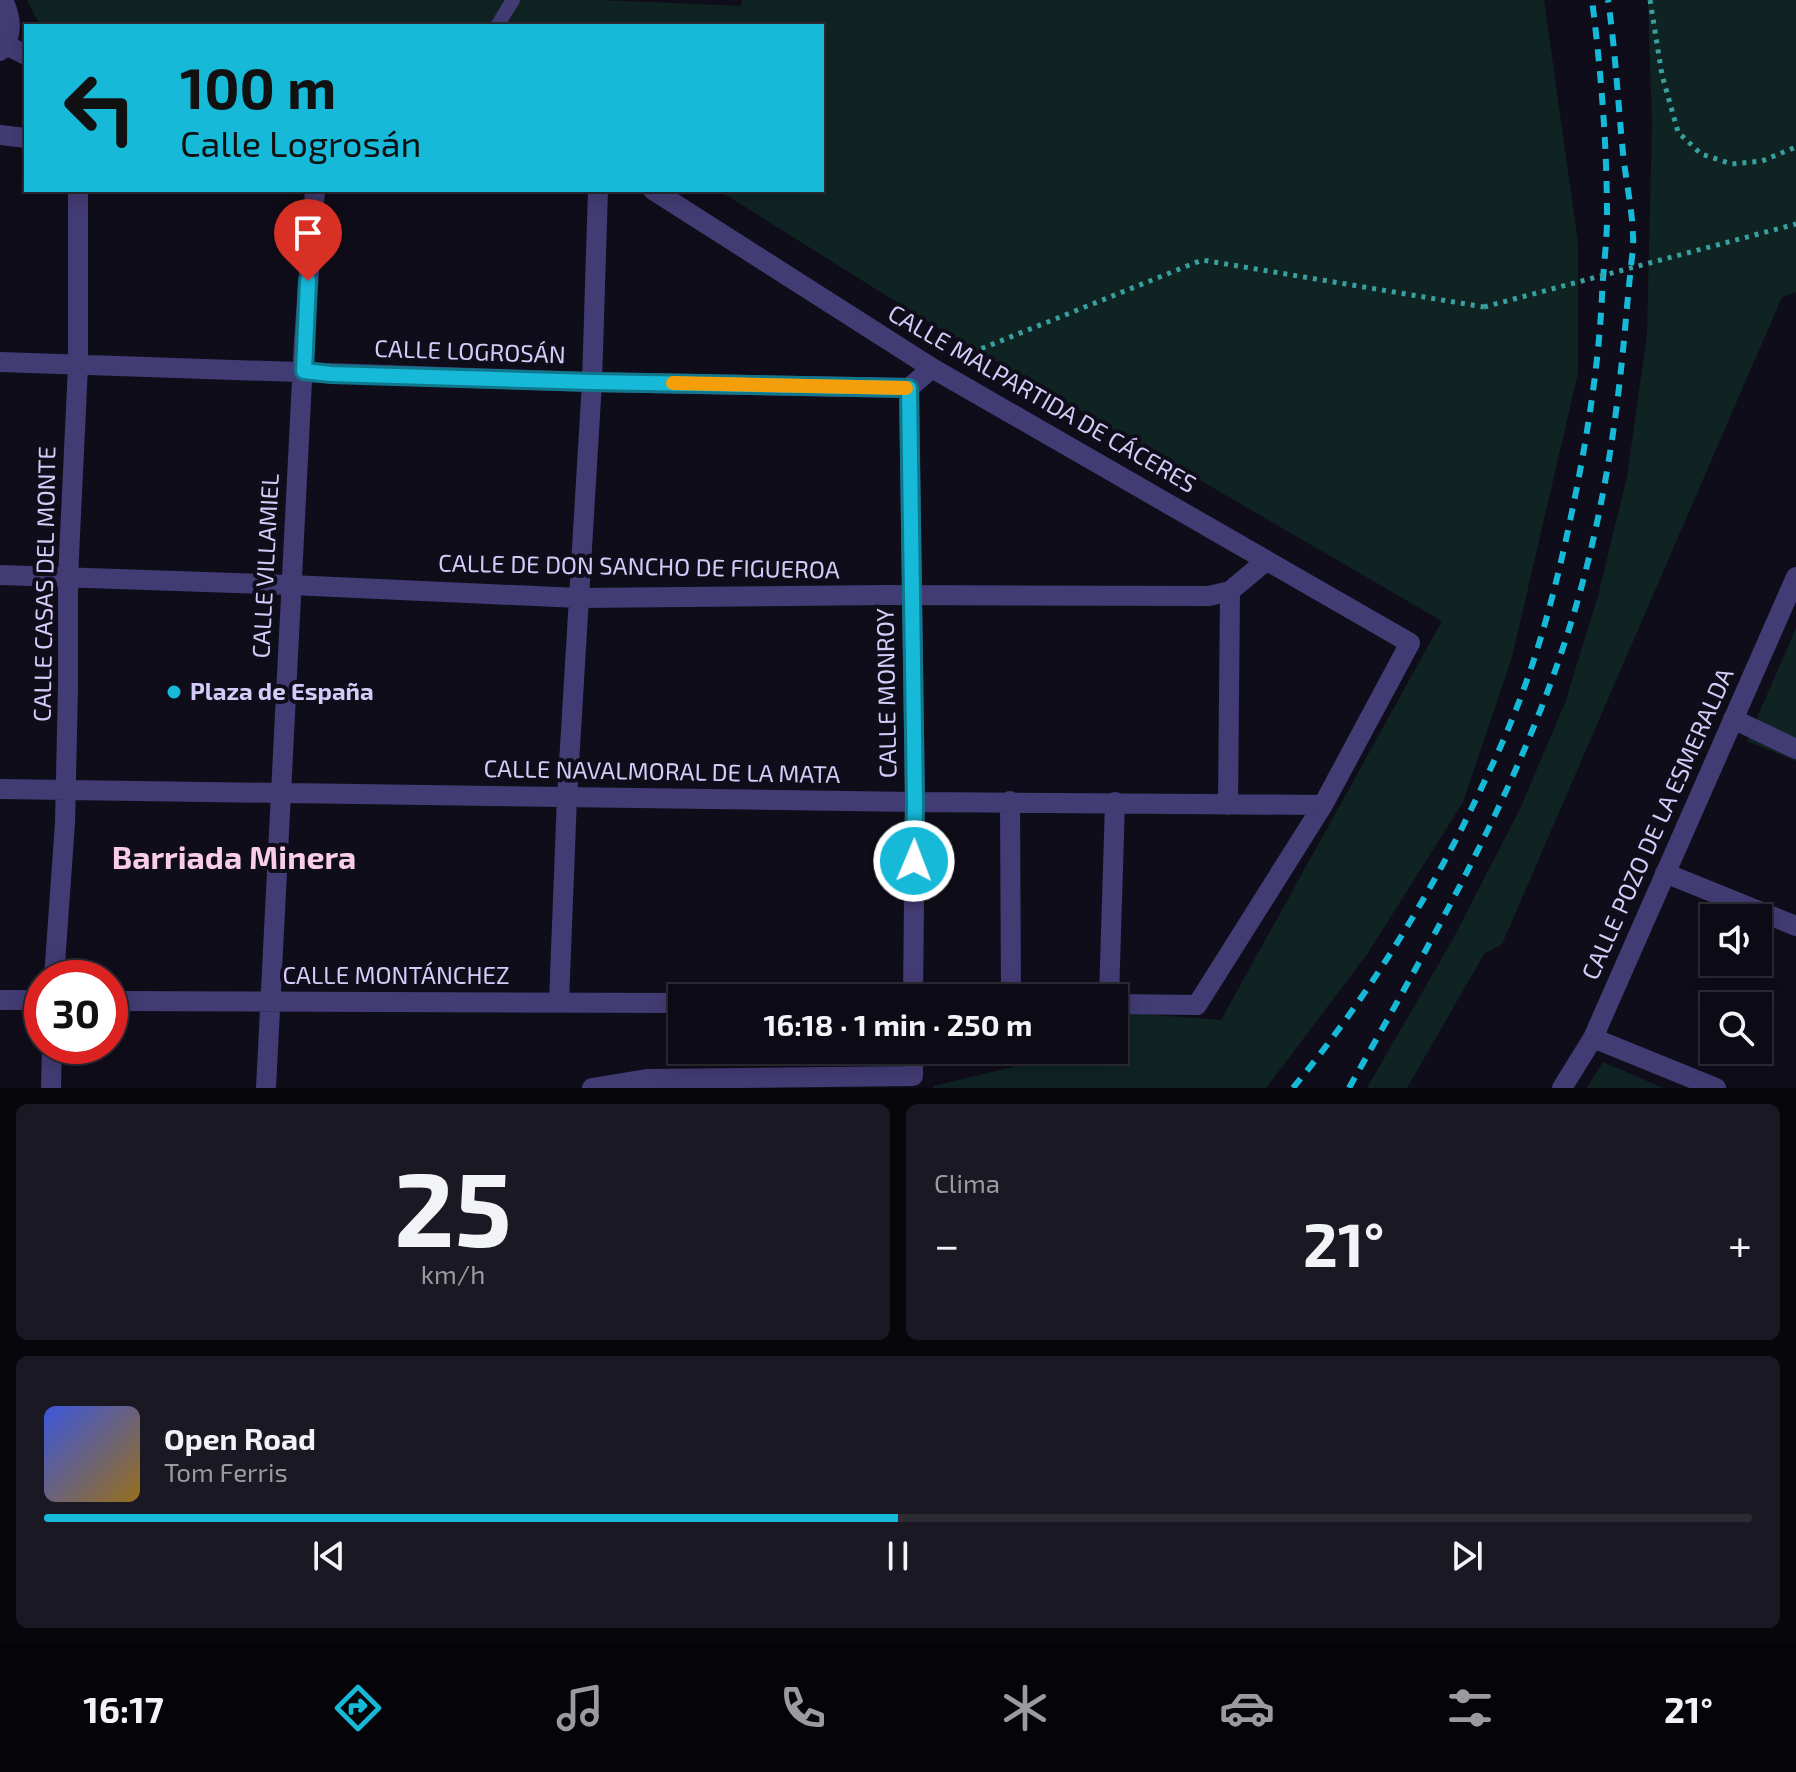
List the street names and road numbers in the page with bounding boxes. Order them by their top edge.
street label: CALLE MALPARTIDA DE CÁCERES [883,297,1202,498]
street label: CALLE LOGROSÁN [374,333,566,368]
street label: CALLE CASAS DEL MONTE [27,446,60,722]
street label: CALLE VILLAMIEL [245,473,284,659]
street label: CALLE DE DON SANCHO DE FIGUEROA [438,547,840,584]
street label: CALLE MONROY [870,607,901,778]
street label: CALLE POZO DE LA ESMERALDA [1575,663,1739,984]
street label: CALLE NAVALMORAL DE LA MATA [483,753,841,788]
street label: CALLE MONTÁNCHEZ [282,960,510,989]

